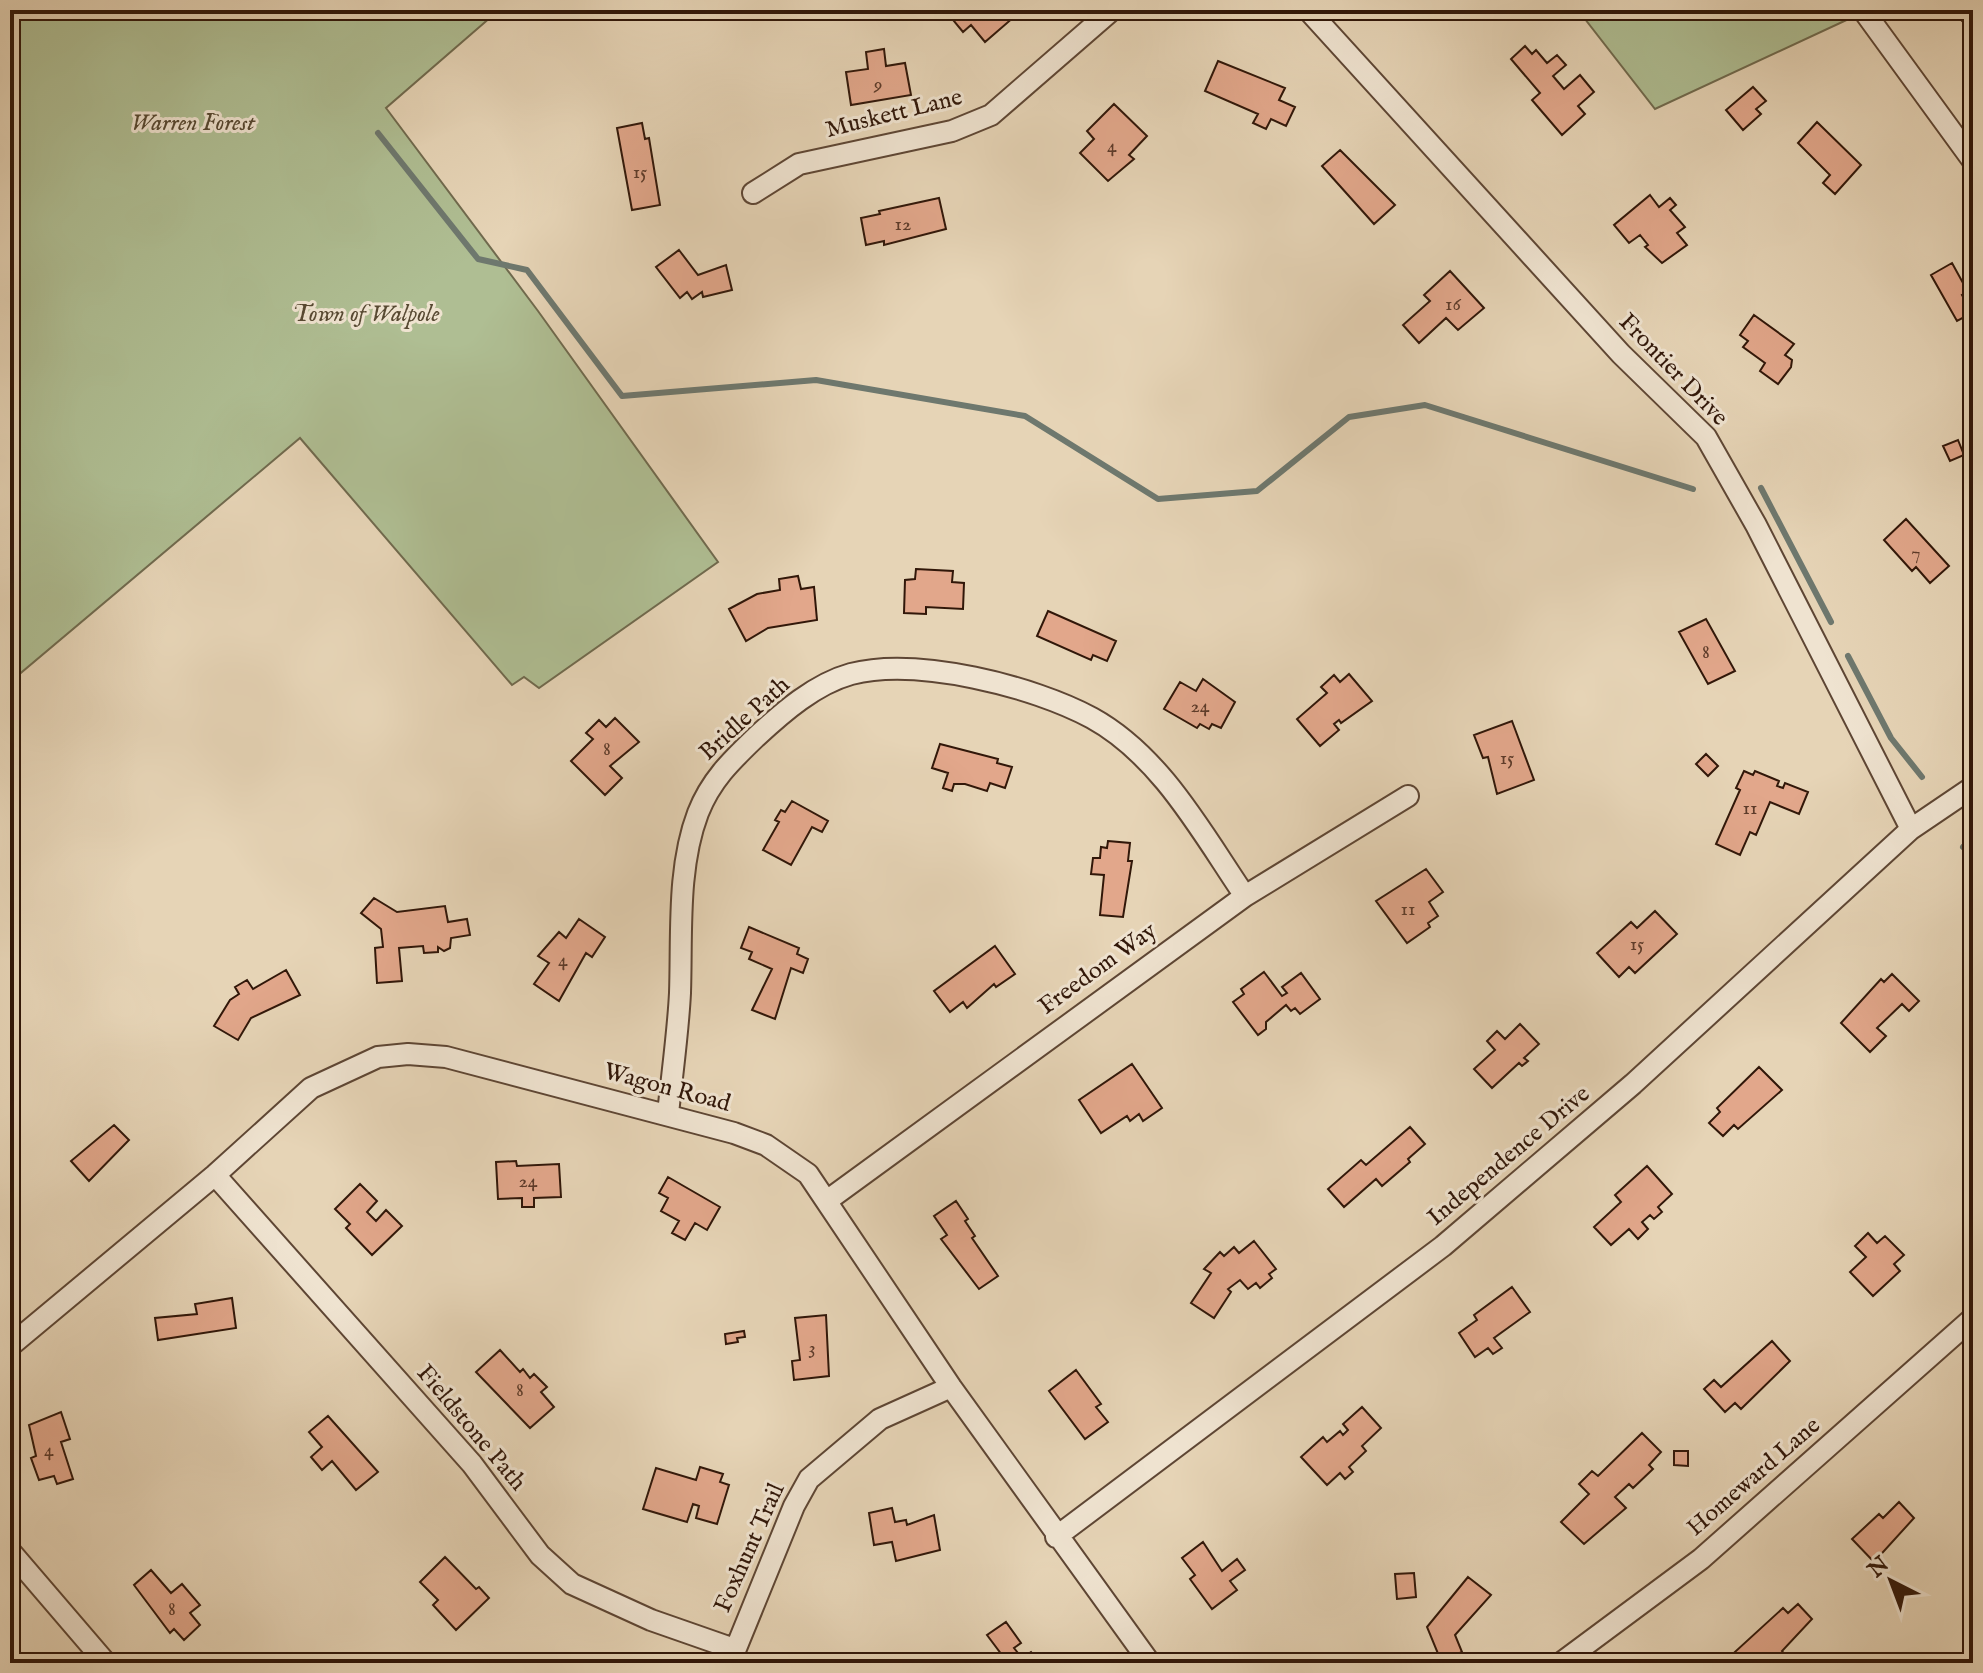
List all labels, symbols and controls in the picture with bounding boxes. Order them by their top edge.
house number: 9 [873,72,882,97]
street label: Muskett Lane [822,82,966,146]
park label: Warren Forest [131,108,256,139]
house number: 4 [1107,134,1117,159]
house number: 15 [633,160,647,185]
house number: 12 [895,212,911,237]
house number: 16 [1445,292,1462,317]
park label: Town of Walpole [293,299,439,330]
street label: Frontier Drive [1612,307,1734,433]
house number: 7 [1911,541,1921,566]
house number: 8 [1702,640,1710,665]
street label: Bridle Path [693,670,797,768]
house number: 24 [1190,694,1210,719]
house number: 8 [603,737,611,762]
house number: 15 [1500,746,1514,771]
house number: 11 [1743,796,1757,821]
house number: 11 [1401,897,1415,922]
street label: Freedom Way [1033,916,1163,1022]
house number: 15 [1630,932,1644,957]
house number: 4 [558,948,568,973]
street label: Wagon Road [600,1056,734,1120]
street label: Independence Drive [1421,1079,1597,1233]
house number: 24 [518,1169,538,1194]
house number: 3 [808,1336,816,1361]
street label: Fieldstone Path [409,1358,533,1498]
house number: 8 [516,1378,524,1403]
street label: Homeward Lane [1681,1411,1827,1543]
house number: 4 [44,1438,54,1463]
street label: Foxhunt Trail [708,1478,792,1618]
north arrow [1851,1541,1931,1621]
text: N [1862,1551,1895,1585]
house number: 8 [168,1597,176,1622]

